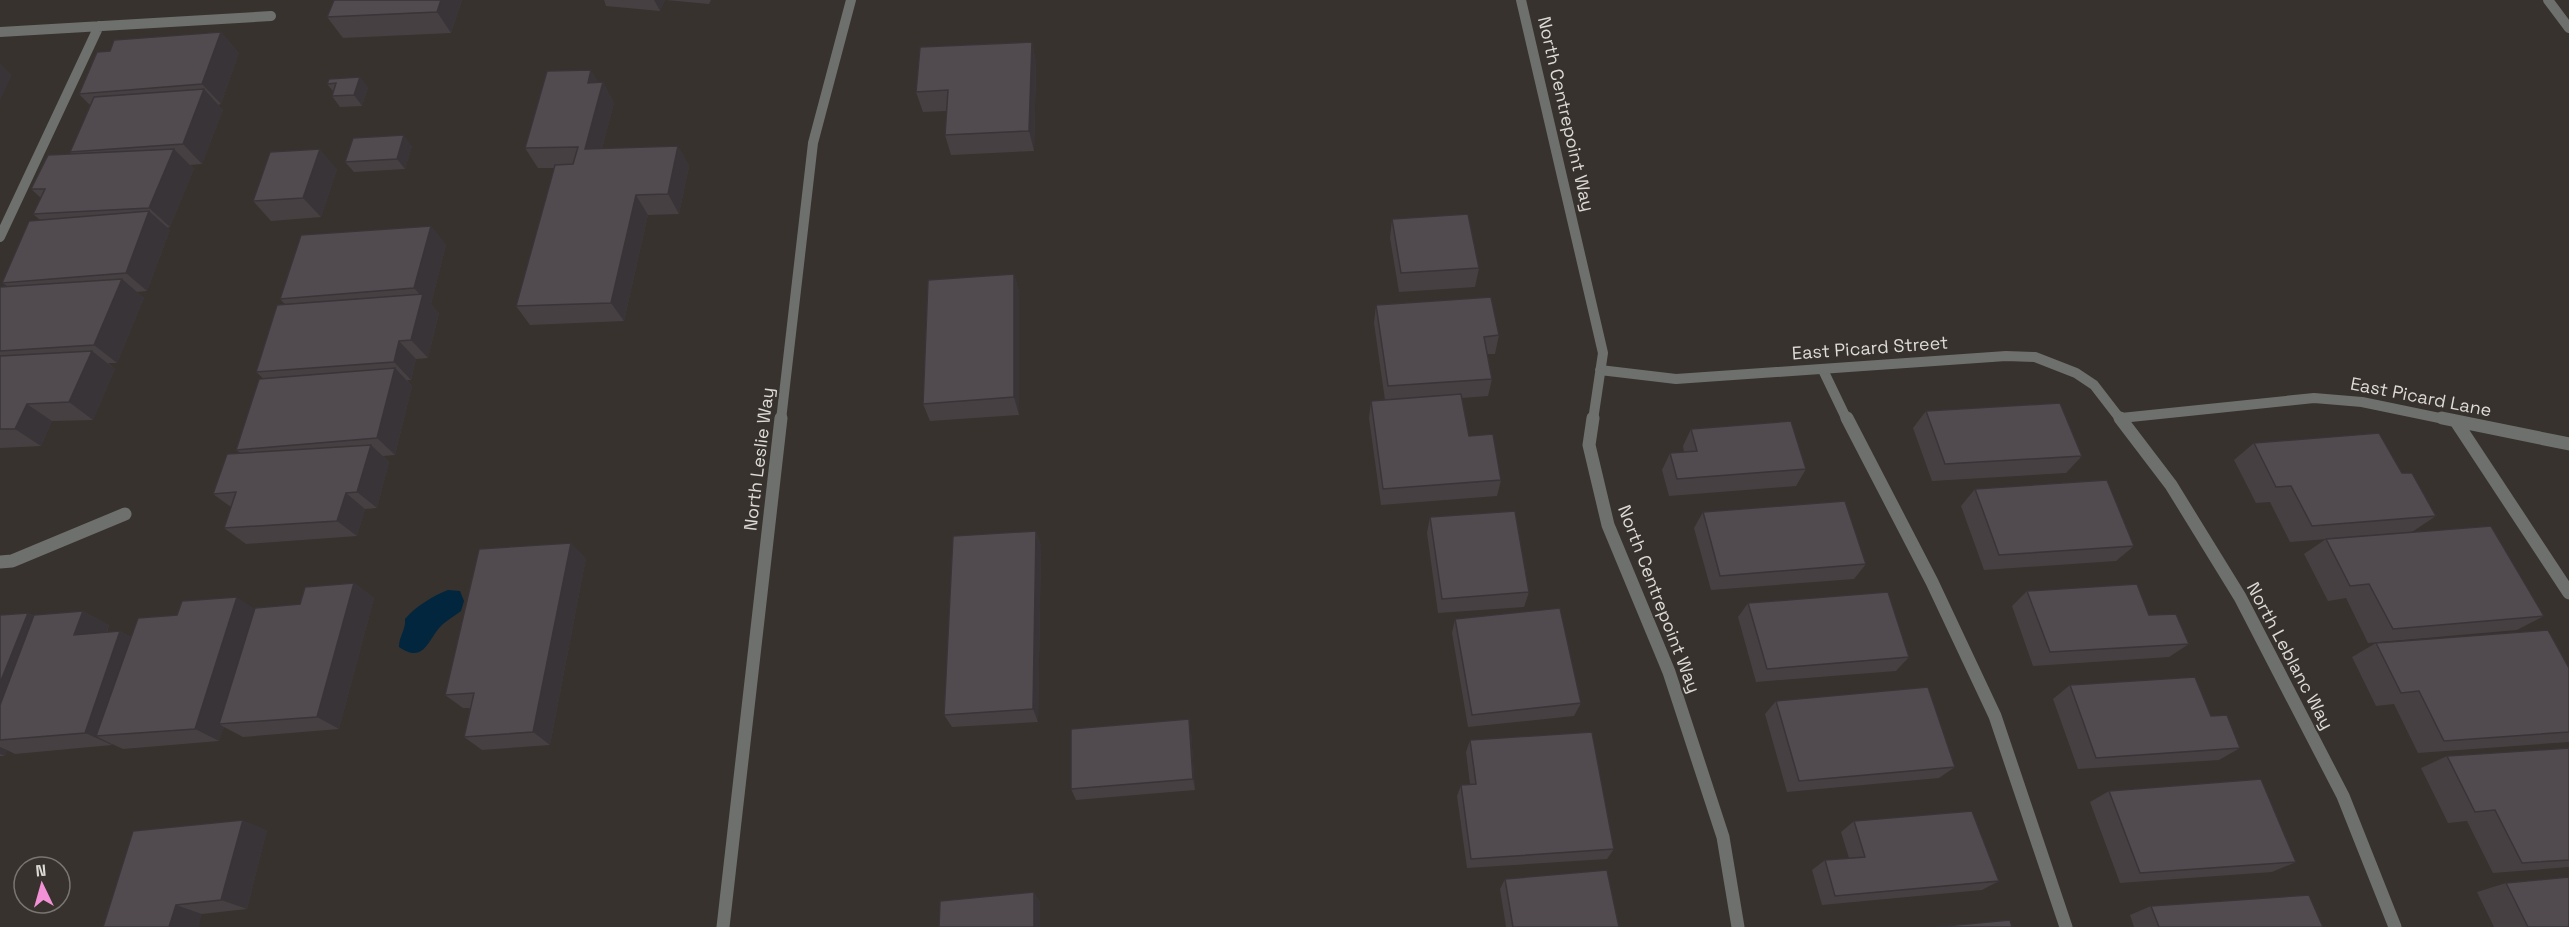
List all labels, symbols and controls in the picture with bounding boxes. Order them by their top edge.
street label: North Centrepoint Way [1533,14,1600,214]
street label: East Picard Street [1791,331,1949,364]
street label: East Picard Lane [2348,372,2494,421]
street label: North Leslie Way [738,386,779,532]
street label: North Centrepoint Way [1613,502,1706,696]
street label: North Leblanc Way [2242,578,2339,733]
north arrow [12,855,72,915]
text: N [34,860,47,881]

